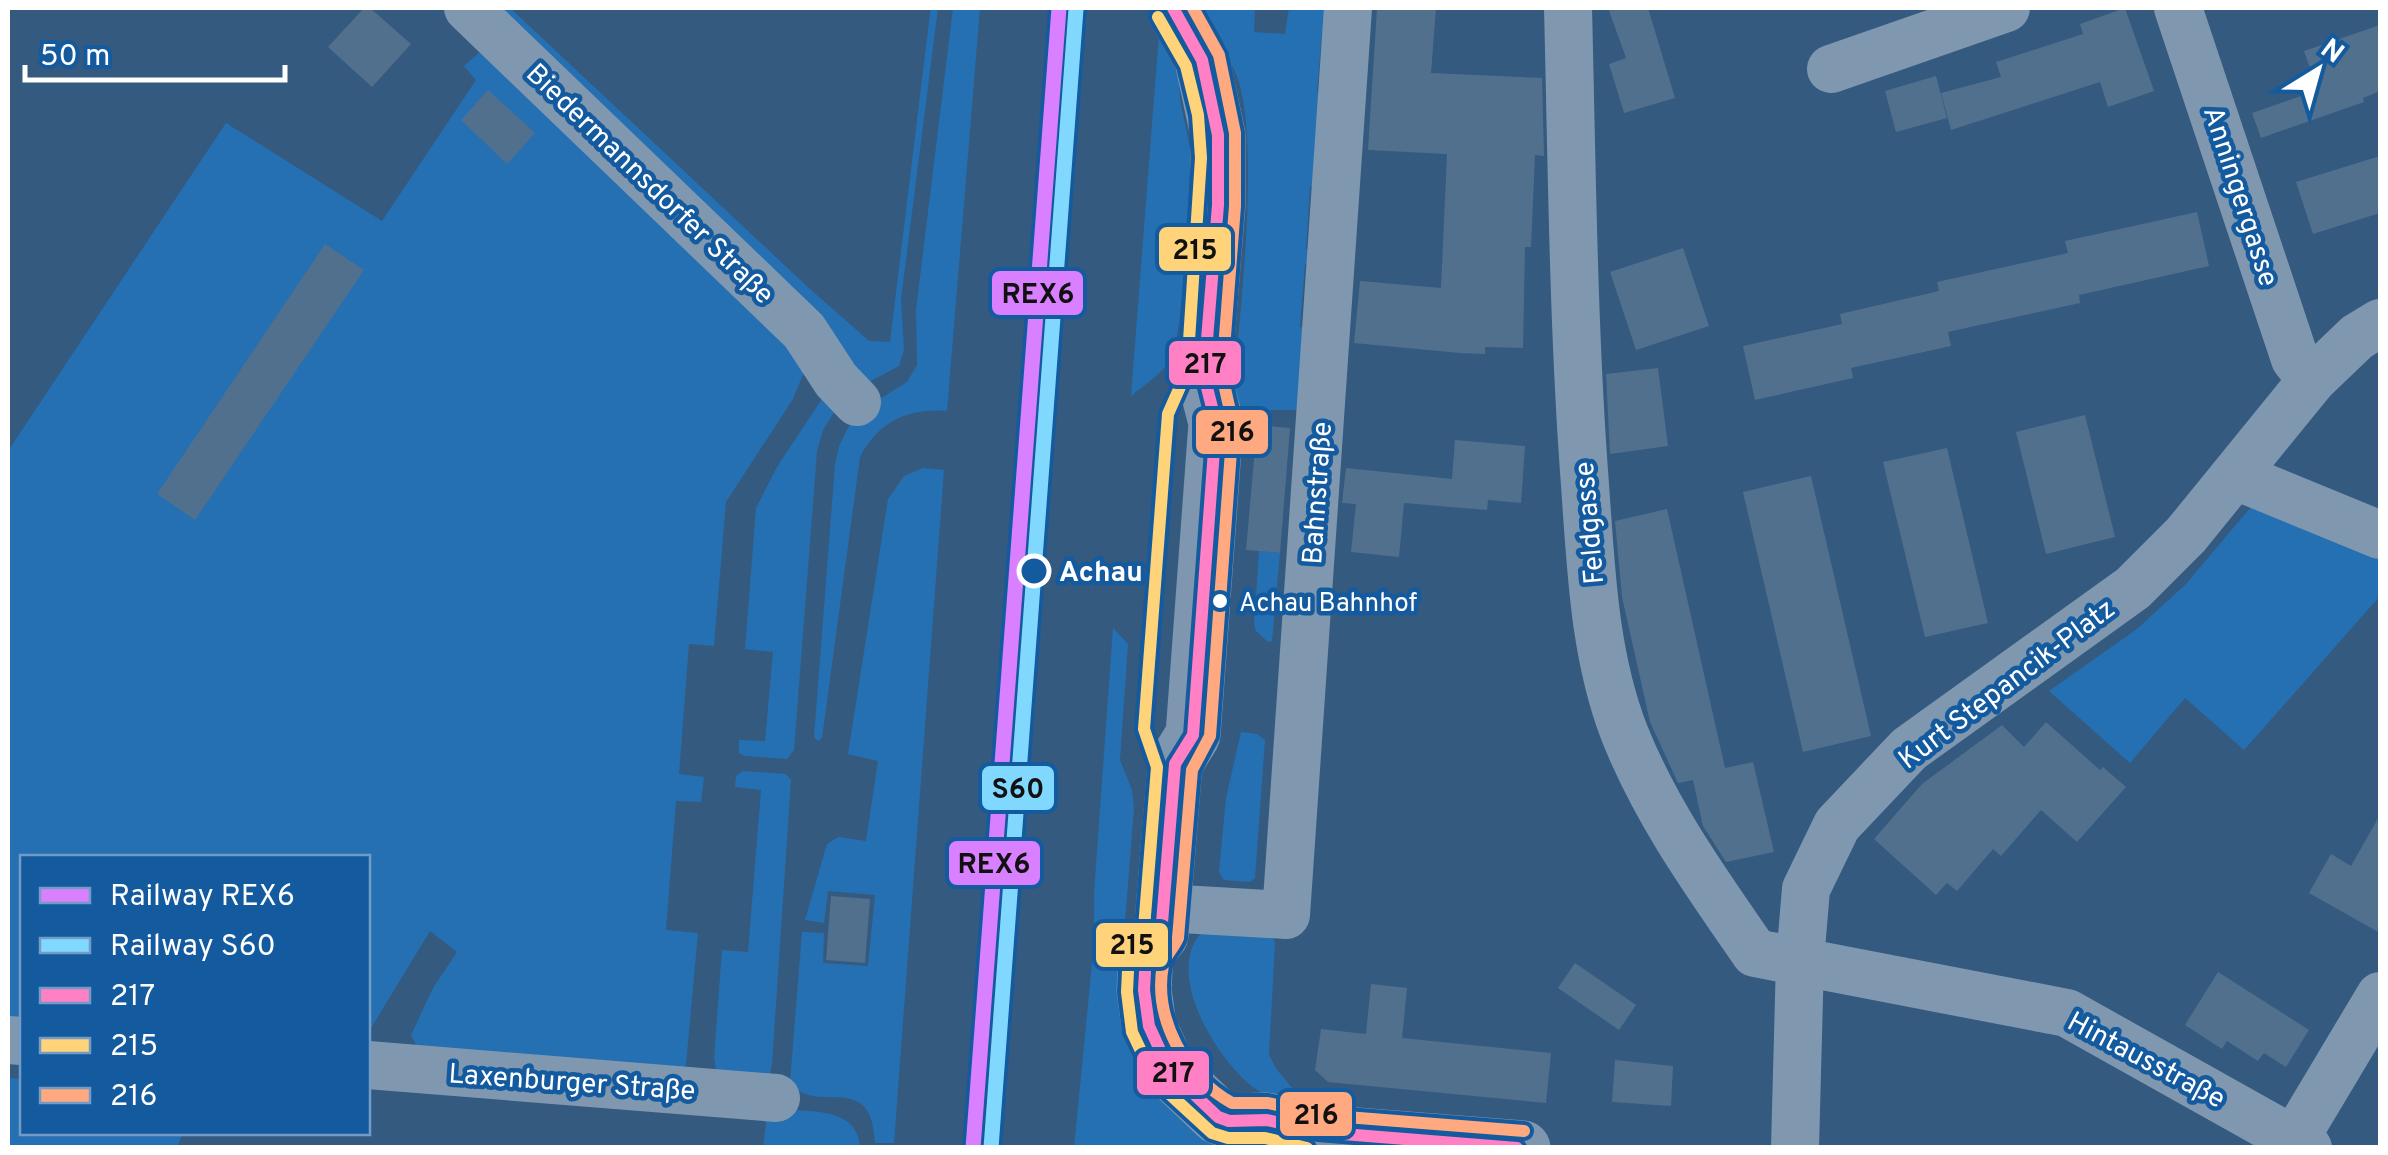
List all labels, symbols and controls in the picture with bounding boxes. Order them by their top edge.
scale bar [25,20,285,82]
north arrow [2268,20,2368,120]
text: N [2312,32,2350,73]
text: 50 m [40,39,110,76]
street label: Biedermannsdorfer Straße [517,57,781,313]
street label: Anningergasse [2193,102,2285,291]
line badge: 215 [1157,225,1233,273]
text: 215 [1172,234,1218,270]
line badge: REX6 [990,269,1085,317]
text: REX6 [1001,278,1075,314]
line badge: 217 [1167,339,1243,387]
text: 217 [1183,348,1227,384]
line badge: 216 [1194,408,1270,456]
text: 216 [1209,416,1255,452]
street label: Bahnstraße [1296,421,1342,566]
street label: Feldgasse [1568,460,1614,586]
marker: Achau [1018,555,1050,587]
place label: Achau [1059,556,1143,592]
place label: Achau Bahnhof [1239,588,1417,621]
marker: Achau Bahnhof [1210,591,1230,611]
street label: Kurt Stepancik-Platz [1892,592,2123,779]
line badge: S60 [980,764,1056,812]
text: S60 [992,773,1044,809]
line badge: REX6 [947,839,1042,887]
text: REX6 [957,848,1031,884]
legend [20,855,370,1135]
text: Railway REX6 [110,879,295,916]
line badge: 215 [1094,921,1170,969]
text: Railway S60 [110,929,276,966]
text: 215 [1109,929,1155,965]
text: 217 [110,979,155,1016]
street label: Hintausstraße [2060,1005,2231,1118]
text: 215 [110,1029,158,1066]
line badge: 217 [1135,1049,1211,1097]
street label: Laxenburger Straße [447,1057,696,1111]
text: 217 [1151,1057,1195,1093]
text: 216 [110,1079,157,1116]
line badge: 216 [1278,1090,1354,1138]
text: 216 [1293,1099,1339,1135]

